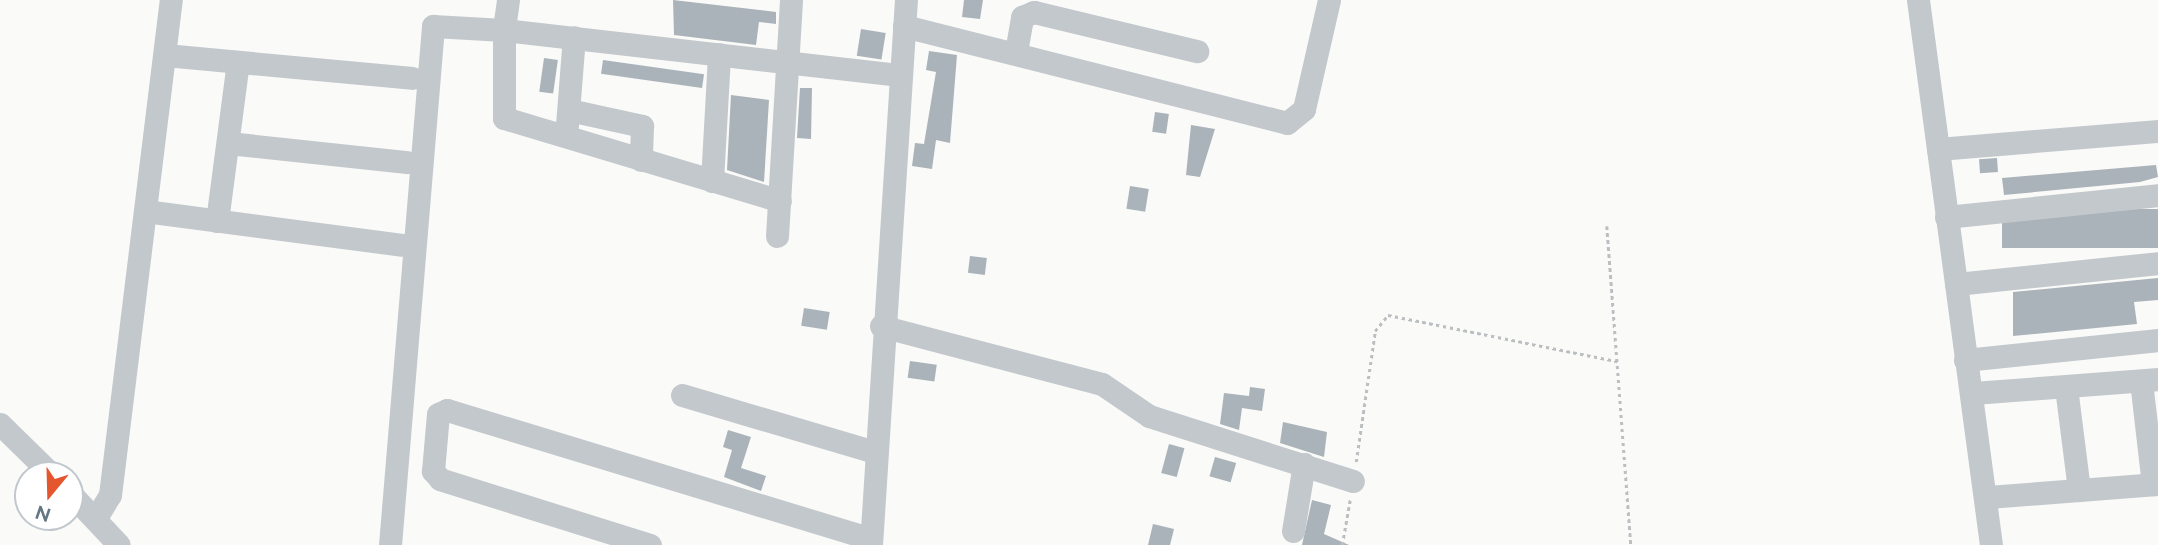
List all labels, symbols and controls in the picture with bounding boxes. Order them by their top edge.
north arrow [14,461,84,531]
text: N [32,501,53,527]

